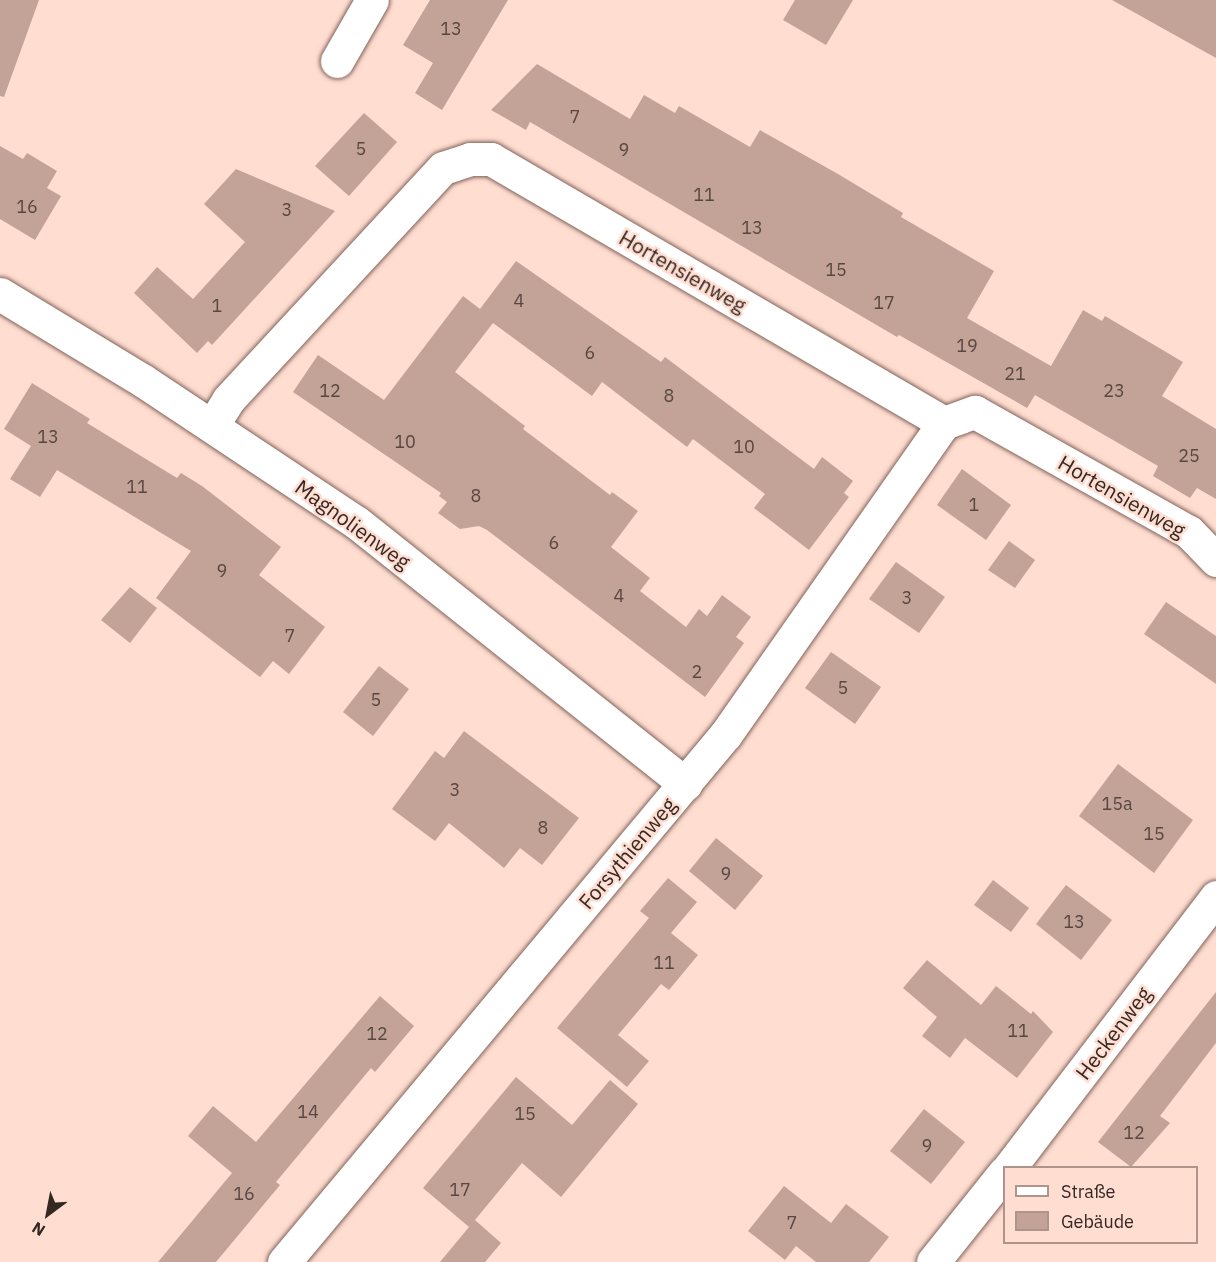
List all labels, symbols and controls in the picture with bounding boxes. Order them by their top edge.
house number: 13 [440,18,462,40]
house number: 7 [570,106,580,128]
house number: 5 [356,138,366,160]
house number: 9 [619,139,629,161]
house number: 11 [693,184,715,206]
house number: 16 [16,196,38,218]
house number: 3 [282,199,292,221]
house number: 13 [741,217,763,239]
street label: Hortensienweg [615,224,751,318]
house number: 15 [825,259,847,281]
house number: 4 [514,290,524,312]
house number: 17 [873,292,895,314]
house number: 1 [212,295,222,317]
house number: 19 [956,335,978,357]
house number: 6 [585,342,595,364]
house number: 21 [1004,363,1026,385]
house number: 12 [319,380,341,402]
house number: 23 [1103,380,1125,402]
house number: 8 [664,385,674,407]
house number: 13 [37,426,59,448]
house number: 10 [394,431,416,453]
house number: 10 [733,436,755,458]
house number: 25 [1178,445,1200,467]
street label: Hortensienweg [1054,449,1190,543]
street label: Magnolienweg [291,474,415,574]
house number: 11 [126,476,148,498]
house number: 8 [471,485,481,507]
house number: 1 [969,494,979,516]
house number: 6 [549,532,559,554]
house number: 9 [217,560,227,582]
house number: 4 [614,585,624,607]
house number: 3 [902,587,912,609]
house number: 7 [285,625,295,647]
house number: 2 [692,661,702,683]
house number: 5 [838,677,848,699]
house number: 5 [371,689,381,711]
house number: 3 [450,779,460,801]
street label: Forsythienweg [573,792,681,914]
house number: 15a [1101,793,1133,815]
house number: 8 [538,817,548,839]
house number: 15 [1143,823,1165,845]
house number: 9 [721,863,731,885]
house number: 13 [1063,911,1085,933]
house number: 11 [653,952,675,974]
street label: Heckenweg [1070,982,1156,1084]
house number: 11 [1007,1020,1029,1042]
house number: 12 [366,1023,388,1045]
house number: 14 [297,1101,319,1123]
house number: 15 [514,1103,536,1125]
house number: 12 [1123,1122,1145,1144]
house number: 9 [922,1135,932,1157]
legend [1003,1166,1198,1244]
house number: 17 [449,1179,471,1201]
text: Straße [1061,1180,1115,1203]
house number: 16 [233,1183,255,1205]
north arrow [18,1184,78,1244]
text: Gebäude [1061,1210,1134,1233]
house number: 7 [787,1212,797,1234]
text: N [28,1218,49,1241]

